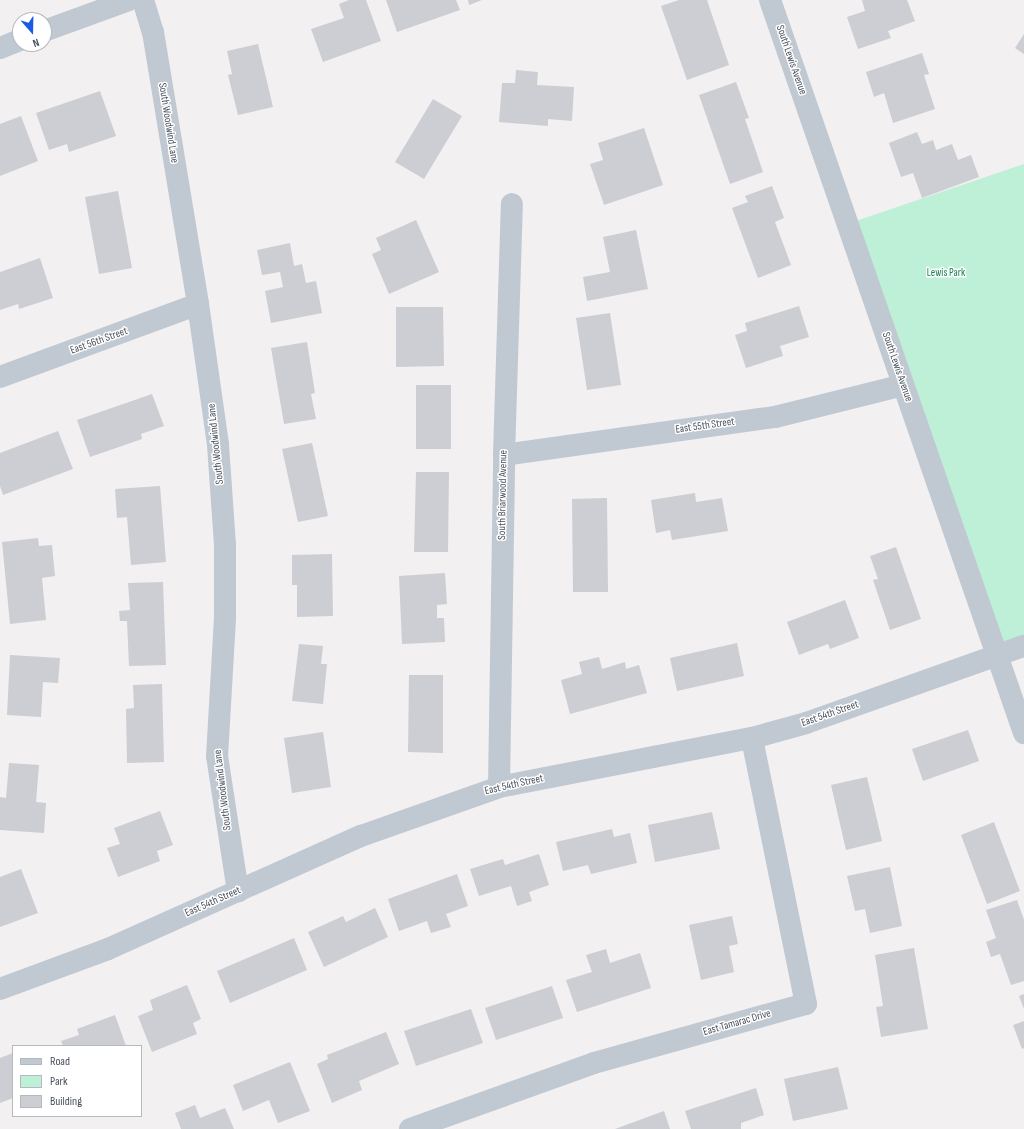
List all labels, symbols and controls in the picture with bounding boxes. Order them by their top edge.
north arrow [12,12,52,52]
street label: South Lewis Avenue [773,23,809,97]
text: N [31,36,41,50]
street label: South Woodwind Lane [155,82,181,164]
park label: Lewis Park [927,266,965,280]
street label: East 56th Street [69,325,129,357]
street label: South Lewis Avenue [879,330,915,404]
street label: South Woodwind Lane [205,403,227,485]
street label: East 55th Street [675,415,735,437]
street label: South Briarwood Avenue [496,450,510,540]
street label: East 54th Street [800,698,860,730]
street label: South Woodwind Lane [212,749,234,831]
street label: East 54th Street [483,772,545,798]
street label: East 54th Street [183,884,243,920]
street label: East Tamarac Drive [702,1007,772,1039]
legend [12,1045,142,1117]
text: Road [50,1054,70,1069]
text: Park [50,1074,68,1089]
text: Building [50,1094,82,1109]

